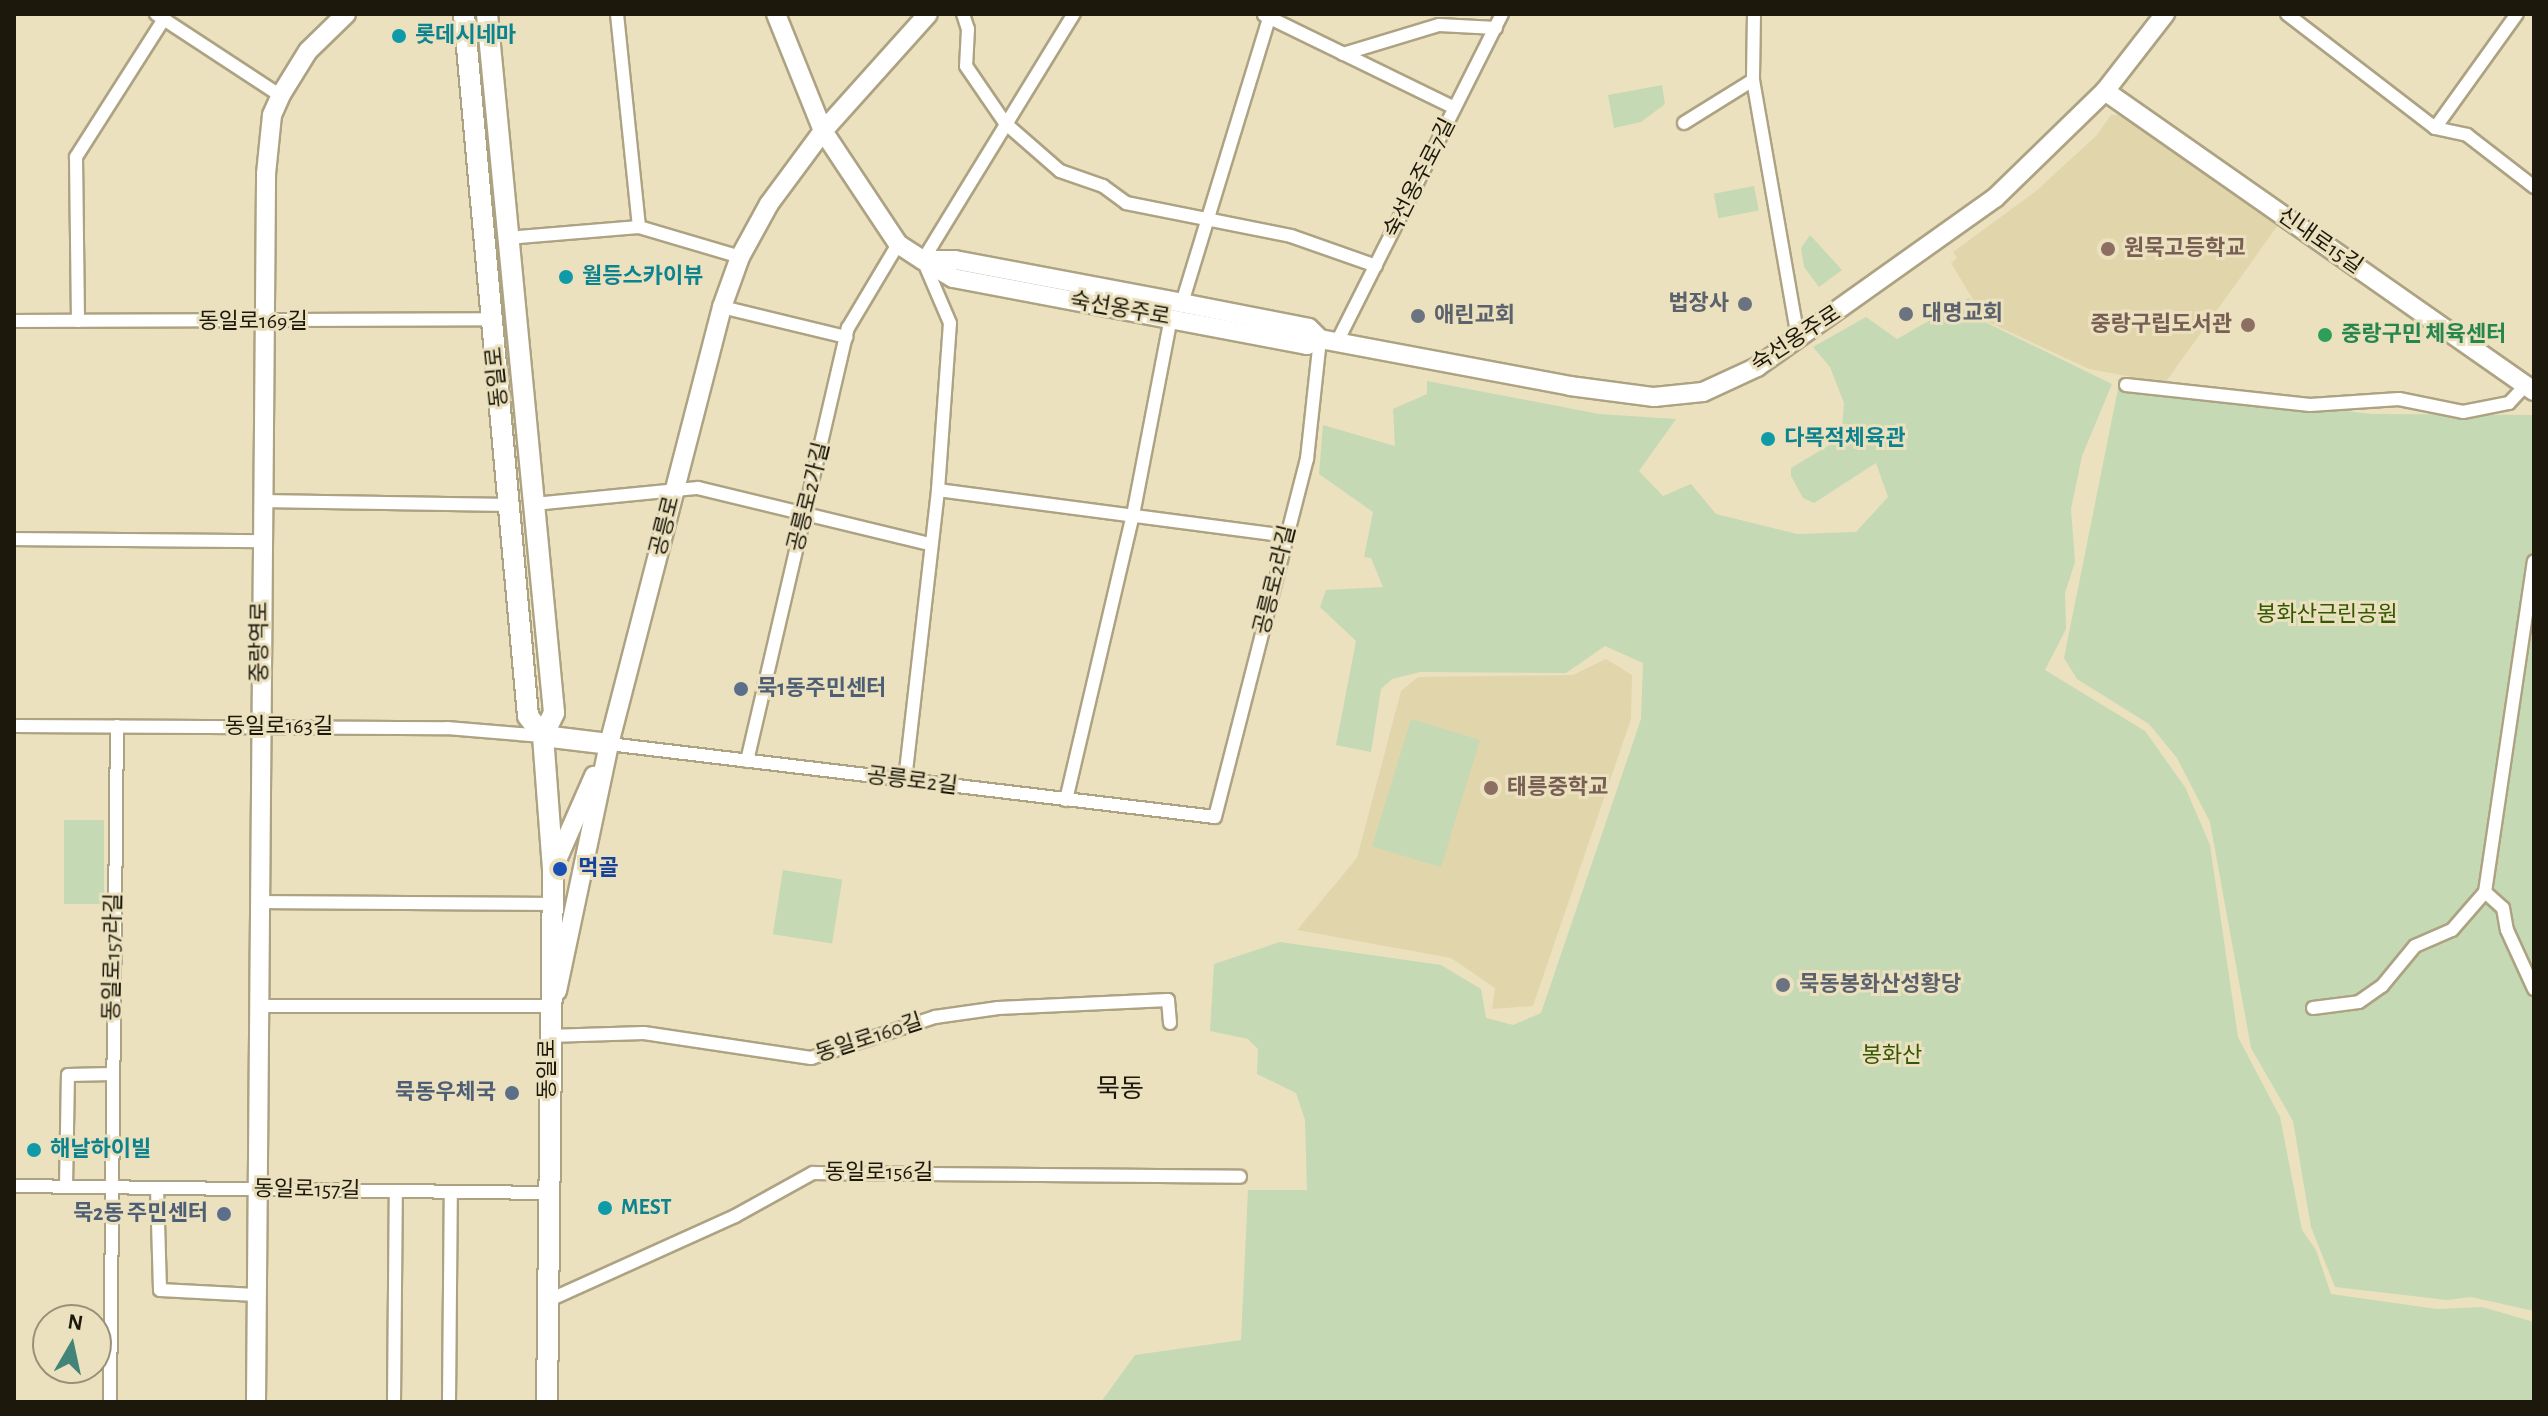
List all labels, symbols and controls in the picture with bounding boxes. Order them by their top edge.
place label: 롯데시네마 [415,23,516,49]
marker: 롯데시네마 [390,27,408,45]
street label: 숙선옹주로7길 [1379,114,1461,242]
street label: 신내로15길 [2272,202,2368,280]
place label: 원묵고등학교 [2124,236,2245,262]
marker: 원묵고등학교 [2099,240,2117,258]
place label: 월등스카이뷰 [582,264,703,290]
marker: 월등스카이뷰 [557,268,575,286]
street label: 숙선옹주로 [1068,287,1172,331]
place label: 법장사 [1668,291,1729,317]
marker: 법장사 [1736,295,1754,313]
street label: 숙선옹주로 [1746,300,1846,378]
place label: 대명교회 [1922,301,2003,327]
place label: 애린교회 [1434,303,1515,329]
marker: 대명교회 [1897,305,1915,323]
marker: 애린교회 [1409,307,1427,325]
street label: 동일로169길 [198,309,308,335]
place label: 중랑구립도서관 [2090,312,2232,338]
marker: 중랑구립도서관 [2239,316,2257,334]
place label: 중랑구민 체육센터 [2341,322,2506,348]
marker: 중랑구민 체육센터 [2316,326,2334,344]
street label: 동일로 [481,345,513,409]
place label: 다목적체육관 [1784,426,1905,452]
marker: 다목적체육관 [1759,430,1777,448]
street label: 공릉로2가길 [783,440,835,554]
street label: 공릉로 [645,493,685,559]
street label: 공릉로2라길 [1249,523,1301,637]
street label: 중랑역로 [247,602,273,682]
park label: 봉화산근린공원 [2256,602,2398,628]
place label: 묵1동주민센터 [757,676,886,702]
marker: 묵1동주민센터 [732,680,750,698]
street label: 동일로163길 [225,714,333,740]
street label: 공릉로2길 [865,762,959,800]
place label: 태릉중학교 [1507,775,1608,801]
marker: 태릉중학교 [1482,779,1500,797]
place label: 먹골 [578,856,618,882]
marker: 먹골 [549,858,571,880]
street label: 동일로157라길 [99,893,127,1021]
place label: 묵동봉화산성황당 [1799,972,1961,998]
marker: 묵동봉화산성황당 [1774,976,1792,994]
street label: 동일로160길 [812,1008,926,1068]
street label: 동일로 [535,1039,561,1099]
park label: 봉화산 [1862,1043,1922,1069]
district label: 묵동 [1096,1074,1144,1106]
place label: 묵동우체국 [395,1080,496,1106]
marker: 묵동우체국 [503,1084,521,1102]
place label: 해날하이빌 [50,1137,151,1163]
marker: 해날하이빌 [25,1141,43,1159]
street label: 동일로156길 [825,1160,933,1186]
street label: 동일로157길 [253,1176,361,1204]
place label: MEST [621,1195,671,1221]
marker: MEST [596,1199,614,1217]
place label: 묵2동 주민센터 [73,1201,208,1227]
marker: 묵2동 주민센터 [215,1205,233,1223]
north arrow [32,1304,112,1384]
text: N [66,1310,85,1334]

